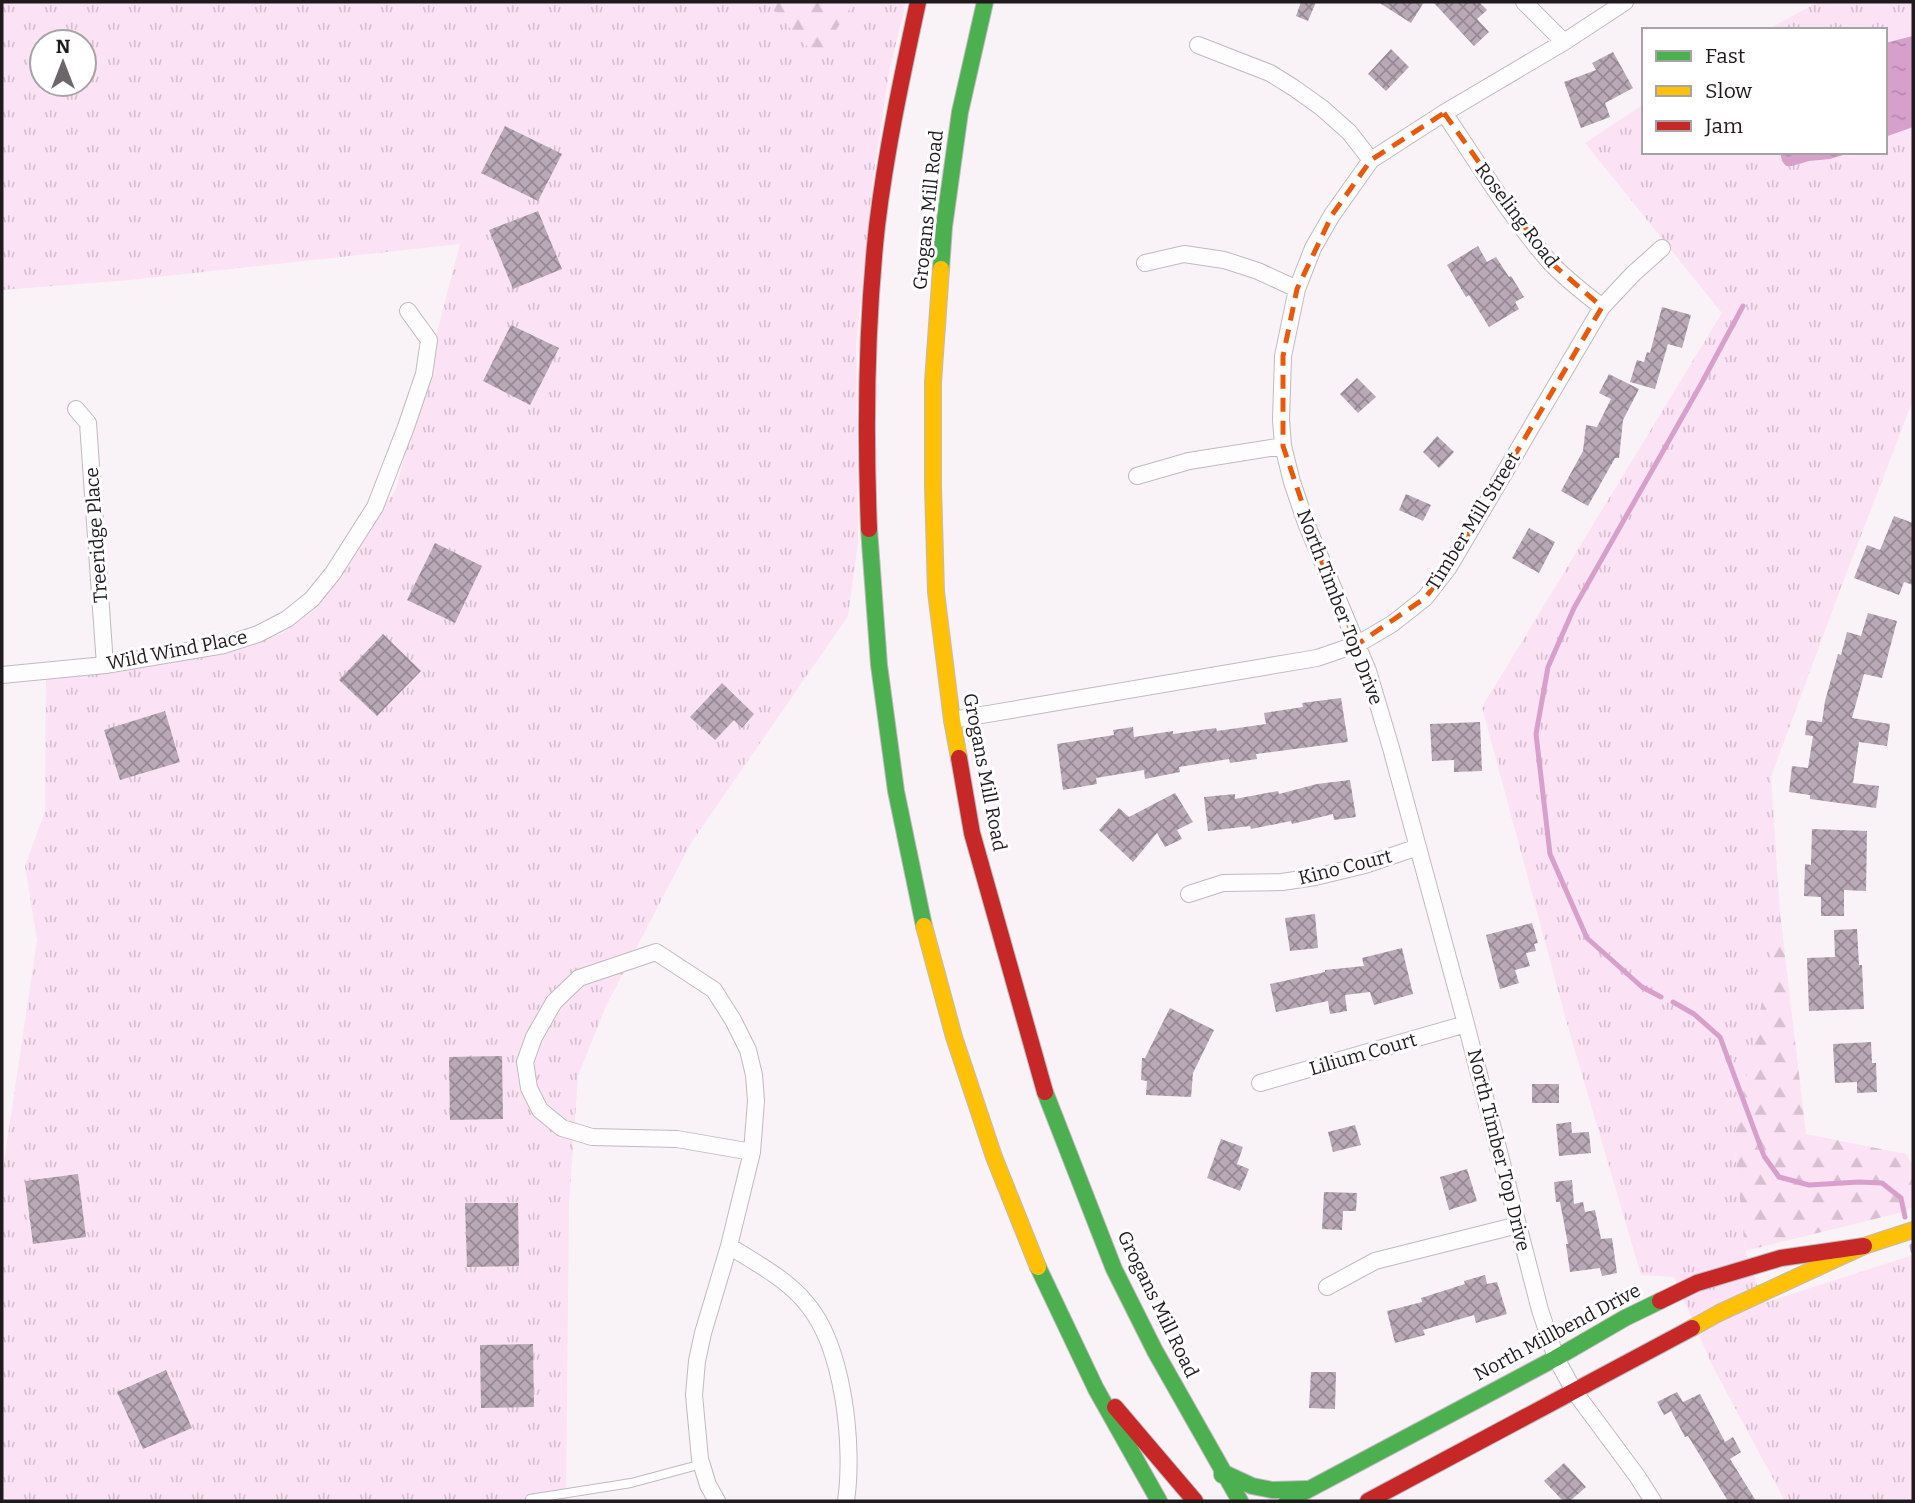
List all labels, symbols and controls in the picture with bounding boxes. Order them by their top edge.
north arrow [28,28,98,98]
legend [1642,28,1887,154]
text: N [56,35,71,58]
text: Fast [1705,43,1746,69]
text: Slow [1705,78,1752,104]
text: Jam [1704,113,1743,139]
street label: Grogans Mill Road [908,129,948,291]
street label: Roseling Road [1470,158,1564,272]
street label: Timber Mill Street [1421,447,1525,595]
street label: Treeridge Place [80,467,112,603]
street label: North Timber Top Drive [1292,506,1388,708]
street label: Wild Wind Place [105,625,249,675]
street label: Grogans Mill Road [958,691,1012,853]
street label: Kino Court [1296,844,1394,890]
street label: Lilium Court [1307,1028,1419,1080]
street label: North Timber Top Drive [1463,1047,1535,1253]
street label: Grogans Mill Road [1112,1227,1204,1381]
street label: North Millbend Drive [1470,1278,1644,1386]

